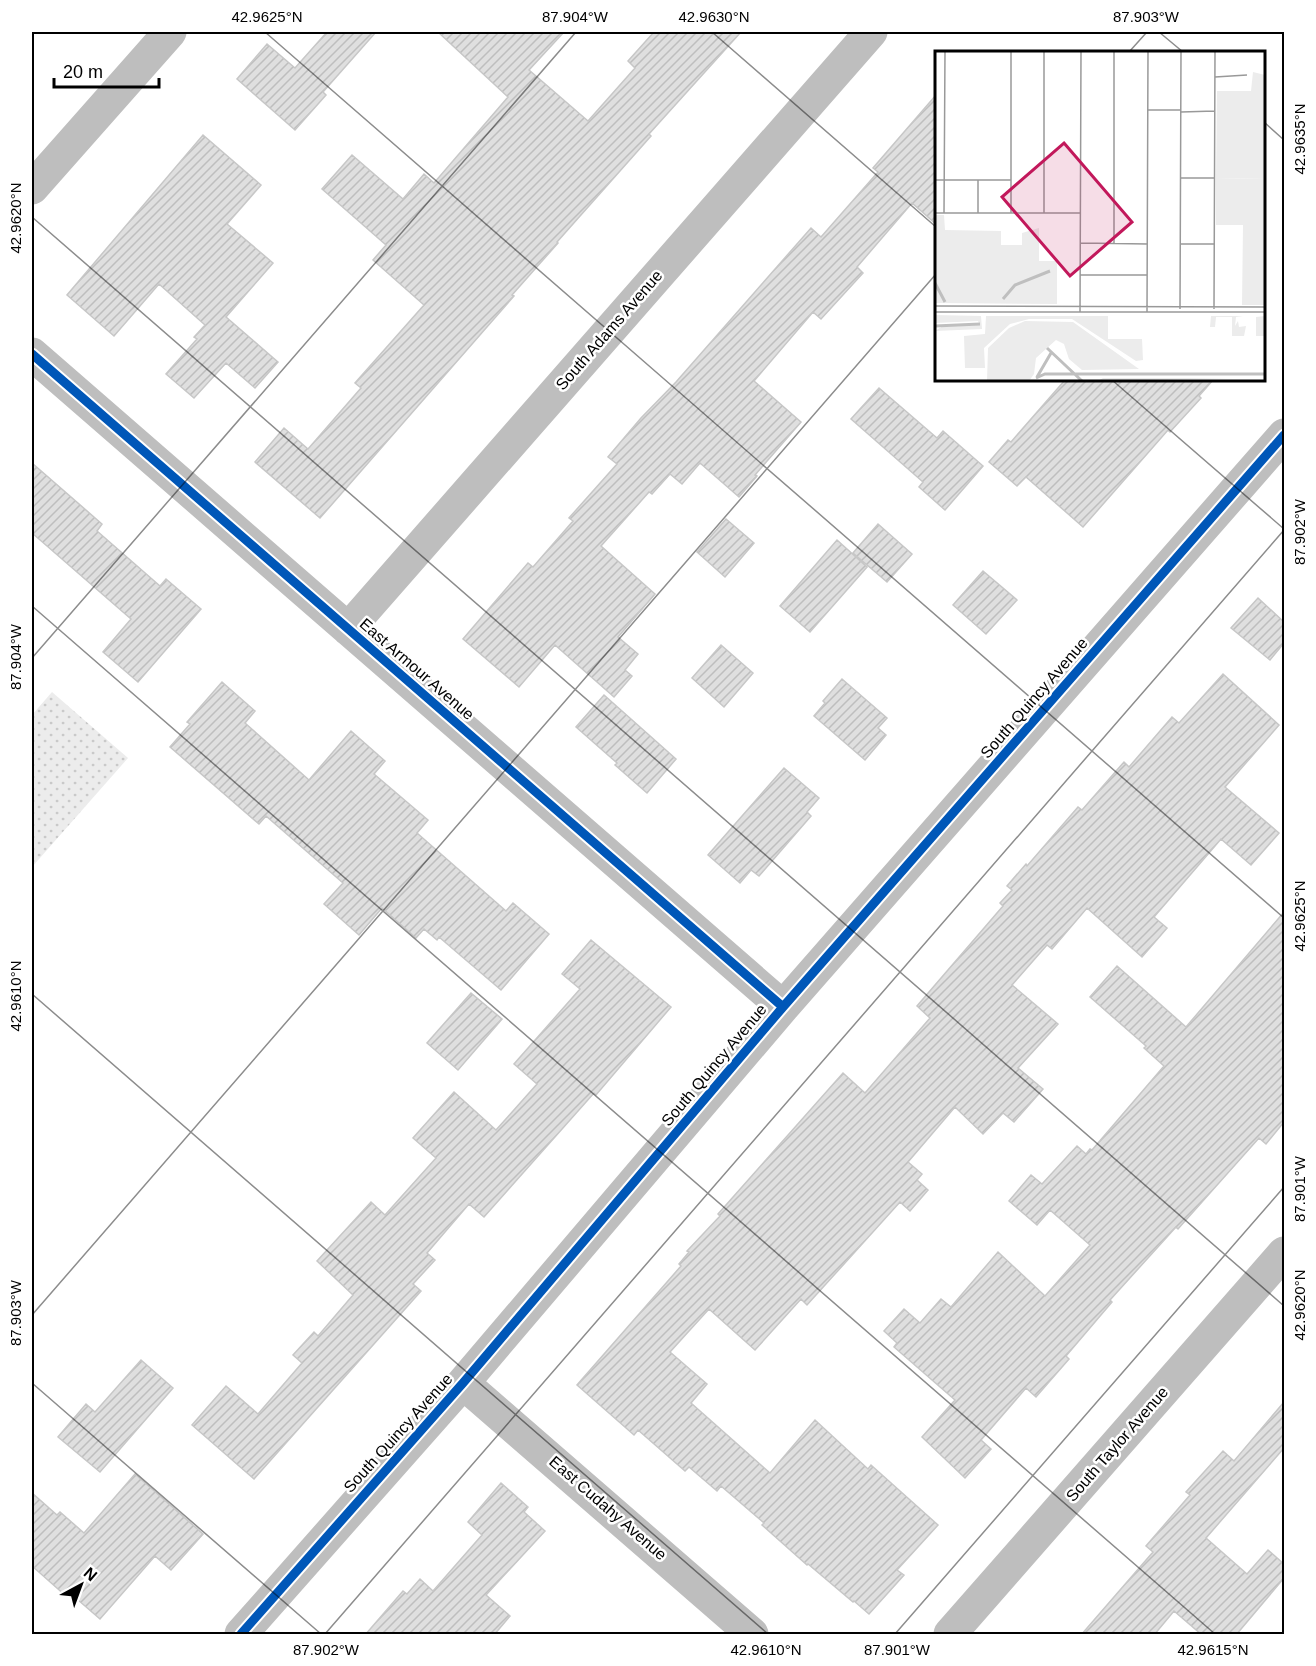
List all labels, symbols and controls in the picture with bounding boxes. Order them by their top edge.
text: 42.9625°N [231,8,303,25]
text: 87.904°W [542,8,609,25]
text: 42.9630°N [678,8,750,25]
text: 87.903°W [1113,8,1180,25]
scale bar [54,51,159,89]
inset map [935,51,1265,381]
text: 20 m [63,62,103,82]
text: 42.9635°N [1291,103,1308,175]
text: 42.9620°N [7,182,24,254]
street label: South Adams Avenue [552,267,666,393]
text: 87.902°W [1291,498,1308,565]
street label: East Armour Avenue [356,615,478,723]
text: 87.904°W [7,623,24,690]
street label: South Quincy Avenue [977,634,1091,762]
text: 42.9625°N [1291,880,1308,952]
text: 42.9610°N [7,960,24,1032]
street label: South Quincy Avenue [658,1001,770,1129]
text: 87.901°W [1291,1155,1308,1222]
text: 42.9620°N [1291,1269,1308,1341]
text: 87.903°W [7,1279,24,1346]
street label: South Quincy Avenue [340,1370,456,1496]
street label: South Taylor Avenue [1063,1383,1171,1505]
street label: East Cudahy Avenue [546,1453,670,1563]
north arrow [51,1555,111,1615]
text: N [81,1564,100,1584]
text: 87.902°W [293,1641,360,1658]
text: 42.9610°N [730,1641,802,1658]
text: 87.901°W [864,1641,931,1658]
text: 42.9615°N [1177,1641,1249,1658]

